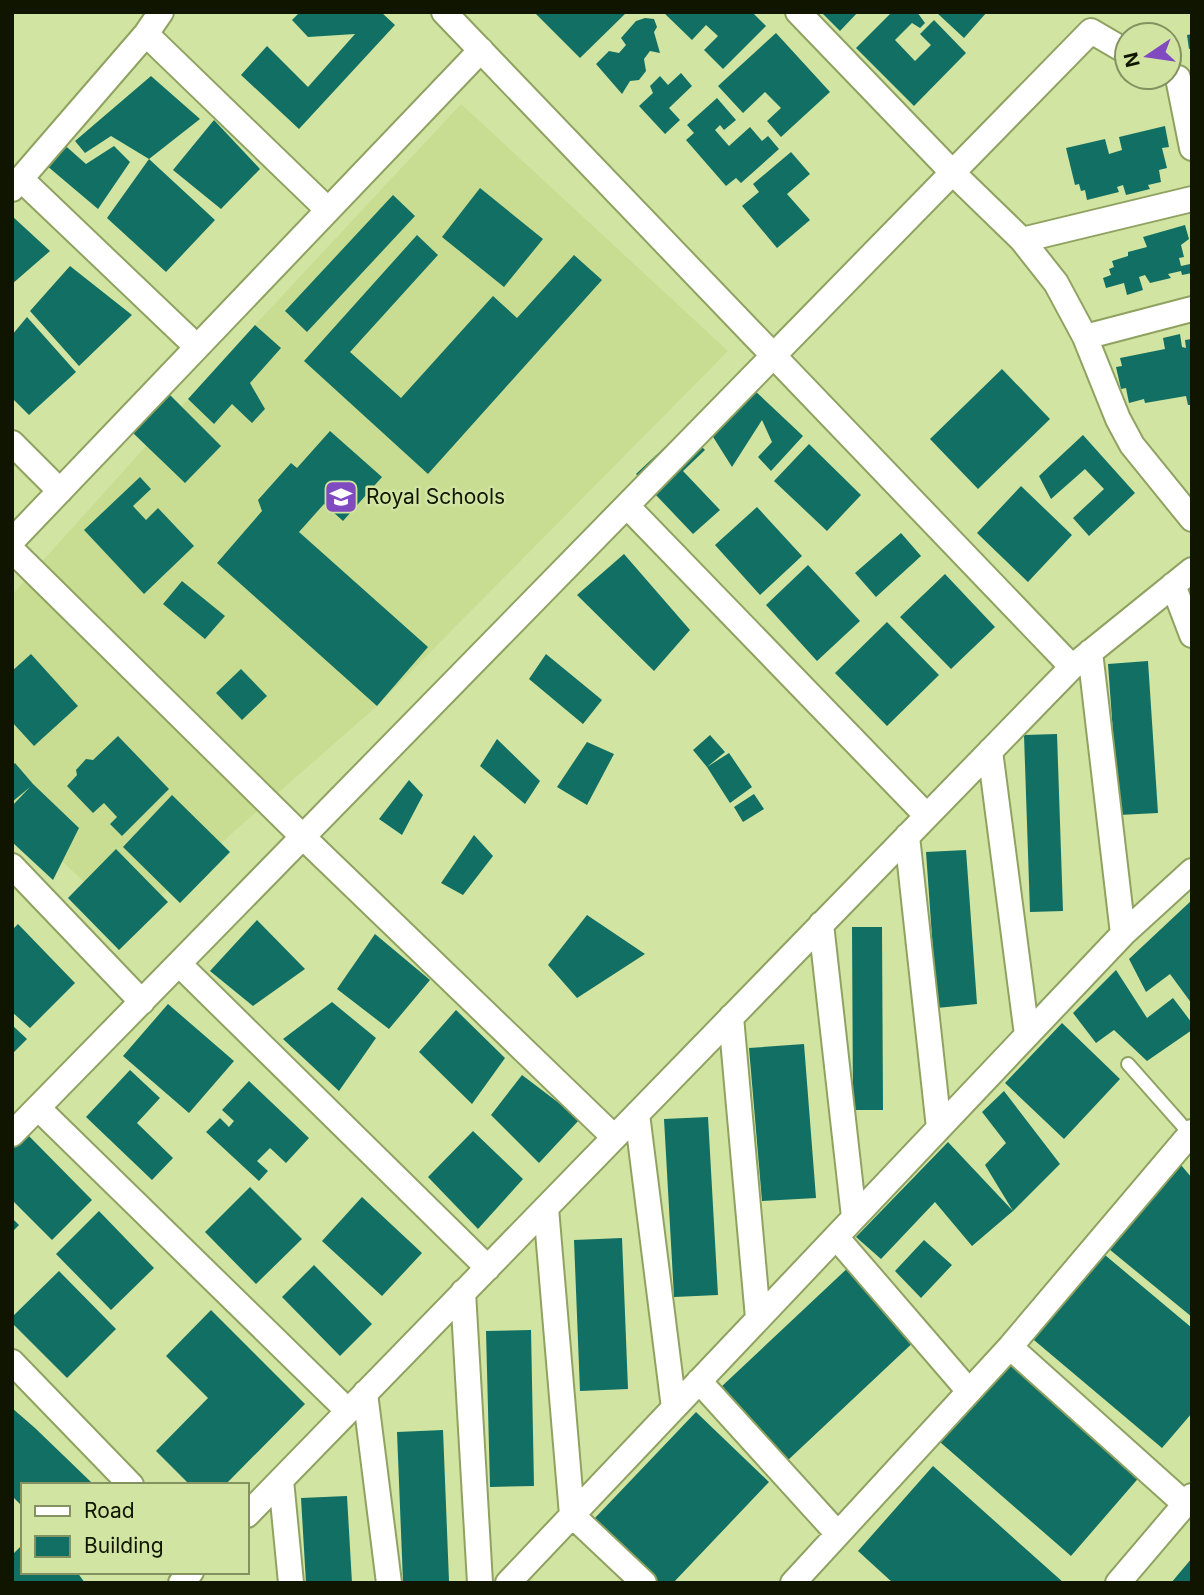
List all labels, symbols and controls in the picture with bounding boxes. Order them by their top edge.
north arrow [1113,21,1183,91]
text: N [1119,50,1145,69]
school or university icon: Royal Schools [322,478,360,516]
place label: Royal Schools [366,484,505,509]
legend [21,1483,248,1574]
text: Road [84,1498,135,1523]
text: Building [84,1533,164,1558]

